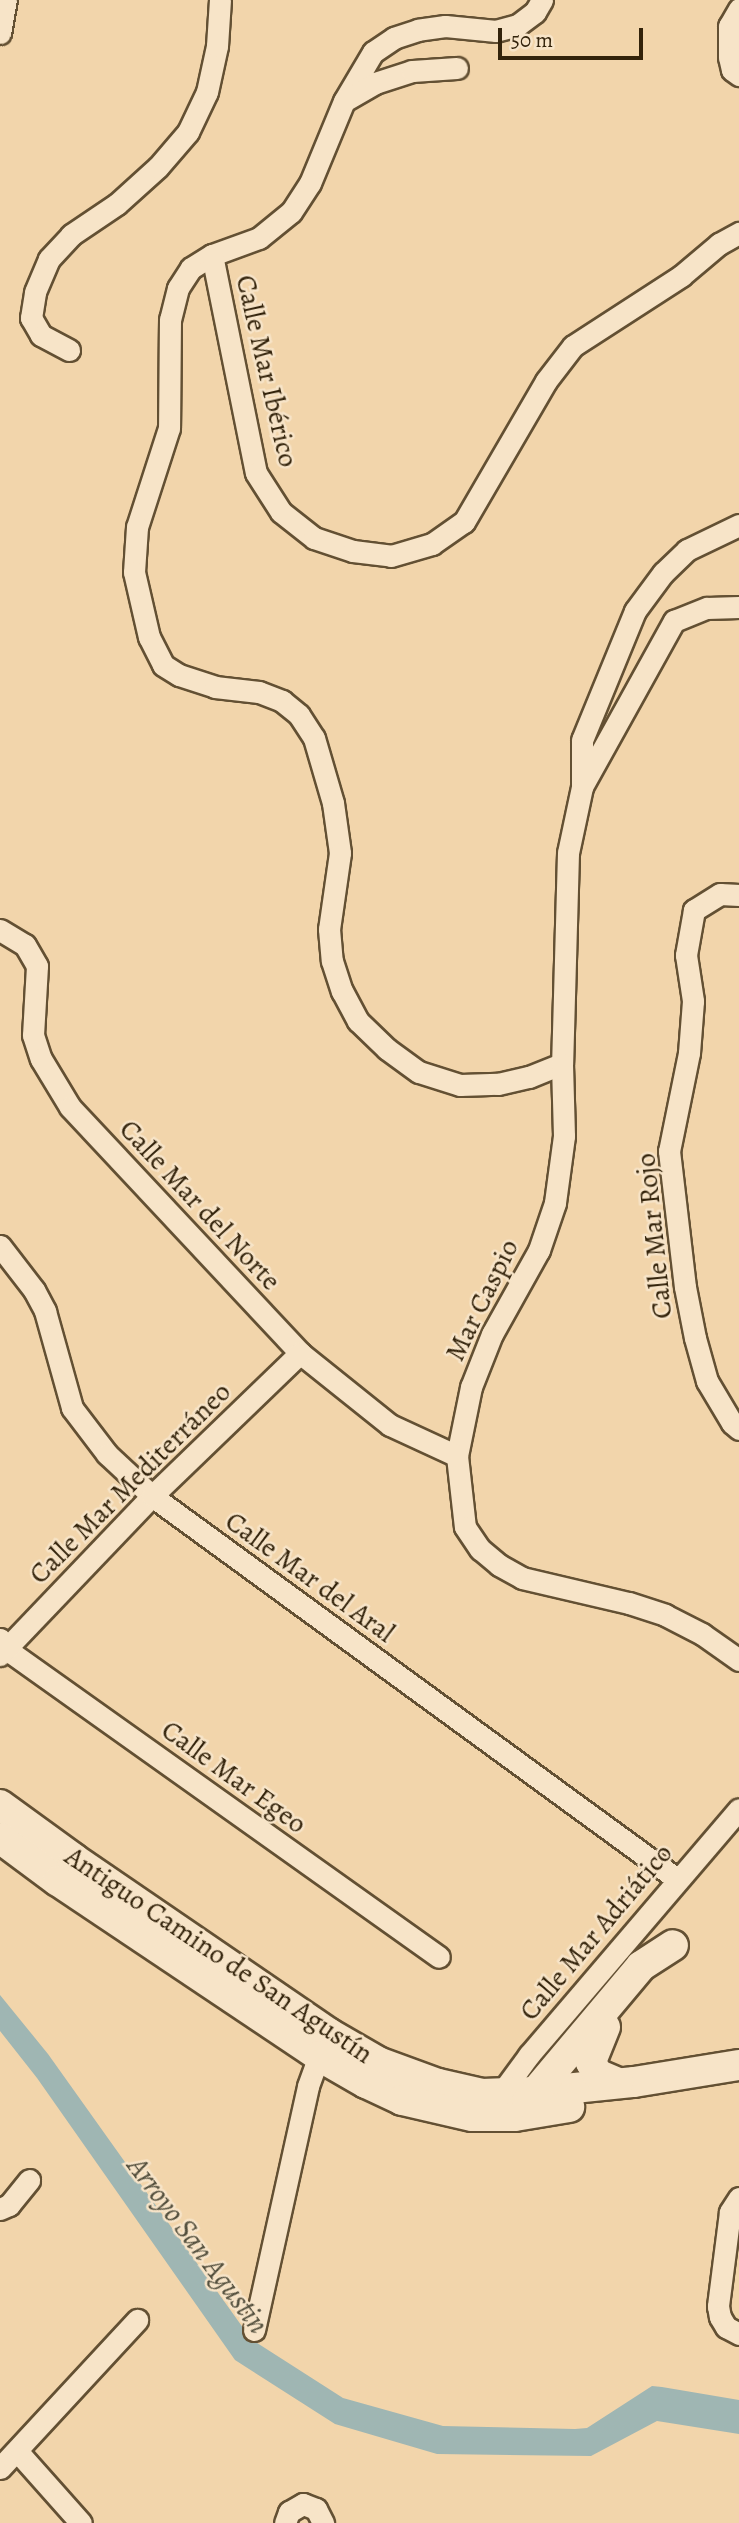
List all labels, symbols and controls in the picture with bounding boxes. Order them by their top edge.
scale bar [501,14,646,58]
text: 50 m [511,26,553,54]
street label: Calle Mar Ibérico [229,272,305,470]
street label: Calle Mar del Norte [112,1113,288,1297]
street label: Calle Mar Rojo [629,1152,679,1320]
street label: Mar Caspio [438,1234,526,1366]
street label: Calle Mar Mediterráneo [22,1375,238,1591]
street label: Calle Mar del Aral [219,1504,401,1650]
street label: Calle Mar Egeo [155,1713,313,1841]
street label: Calle Mar Adriático [512,1837,680,2027]
street label: Antiguo Camino de San Agustín [59,1839,379,2071]
water label: Arroyo San Agustin [120,2149,276,2341]

